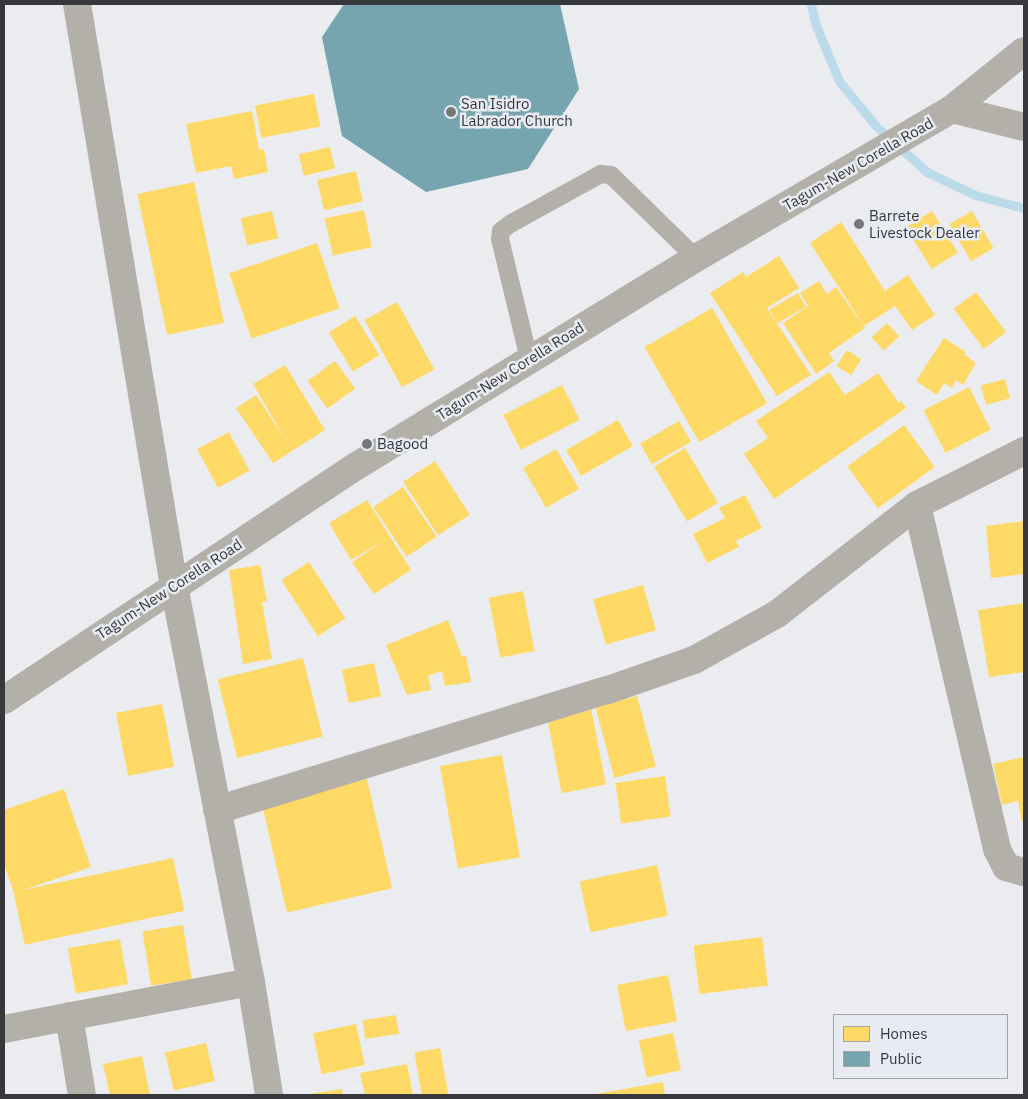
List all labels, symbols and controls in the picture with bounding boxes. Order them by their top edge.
place label: San Isidro Labrador Church [461,94,573,129]
marker: San Isidro Labrador Church [445,106,457,118]
street label: Tagum-New Corella Road [780,114,936,214]
place label: Barrete Livestock Dealer [869,206,980,241]
marker: Barrete Livestock Dealer [853,218,865,230]
street label: Tagum-New Corella Road [433,318,587,424]
place label: Bagood [377,435,428,453]
marker: Bagood [361,438,373,450]
street label: Tagum-New Corella Road [93,535,245,643]
legend [833,1014,1008,1079]
text: Homes [880,1024,928,1043]
text: Public [880,1049,922,1068]

